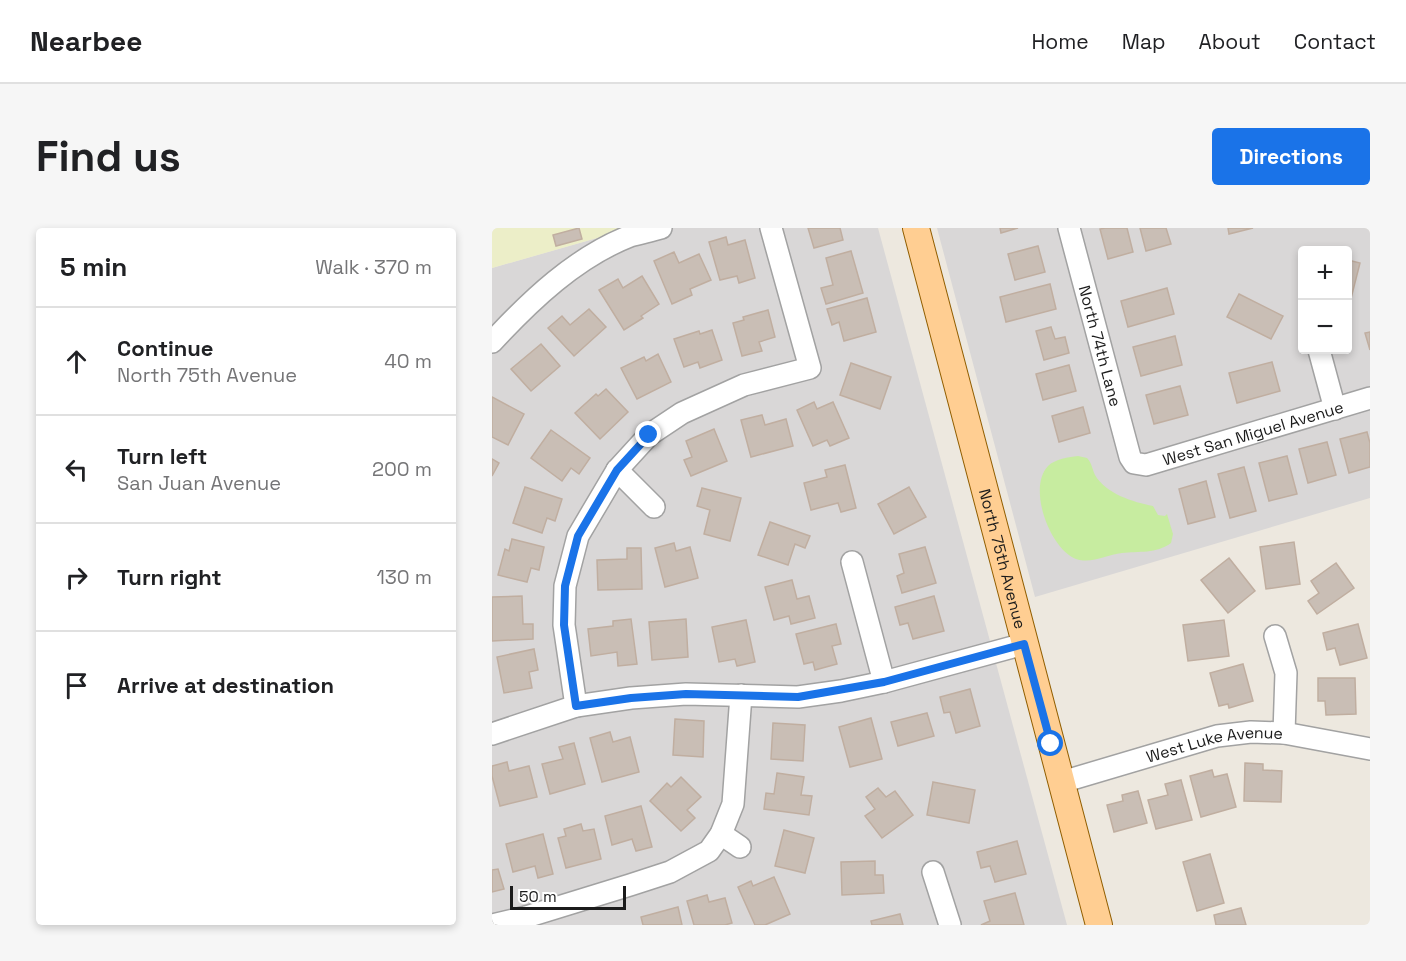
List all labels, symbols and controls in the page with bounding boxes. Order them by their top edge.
text: Nearbee [30,23,142,59]
text: Home [1031,28,1089,55]
text: Map [1122,28,1166,55]
text: About [1199,28,1261,55]
text: Contact [1294,28,1376,55]
button: Directions [1212,128,1370,185]
text: Find us [36,130,181,183]
map controls [1298,246,1352,354]
button: + [1298,246,1352,300]
text: 5 min [60,250,127,284]
text: Walk · 370 m [315,254,432,280]
street label: North 74th Lane [1074,283,1126,409]
button: − [1298,300,1352,354]
text: Continue [117,334,213,362]
icon: ahead [60,345,93,378]
text: 40 m [384,348,432,374]
text: North 75th Avenue [117,362,297,388]
street label: West San Miguel Avenue [1160,397,1346,470]
route end [635,421,661,447]
text: Turn left [117,442,207,470]
icon: left [60,453,93,486]
text: 200 m [372,456,432,482]
text: San Juan Avenue [117,470,281,496]
street label: North 75th Avenue [974,487,1031,631]
icon: right [60,561,93,594]
text: Turn right [117,563,222,591]
text: 130 m [376,564,432,590]
icon: arrive [60,669,93,702]
text: Arrive at destination [117,671,334,699]
street label: West Luke Avenue [1144,722,1283,767]
route start [1037,730,1063,756]
scale bar [510,883,626,910]
text: 50 m [519,886,557,907]

